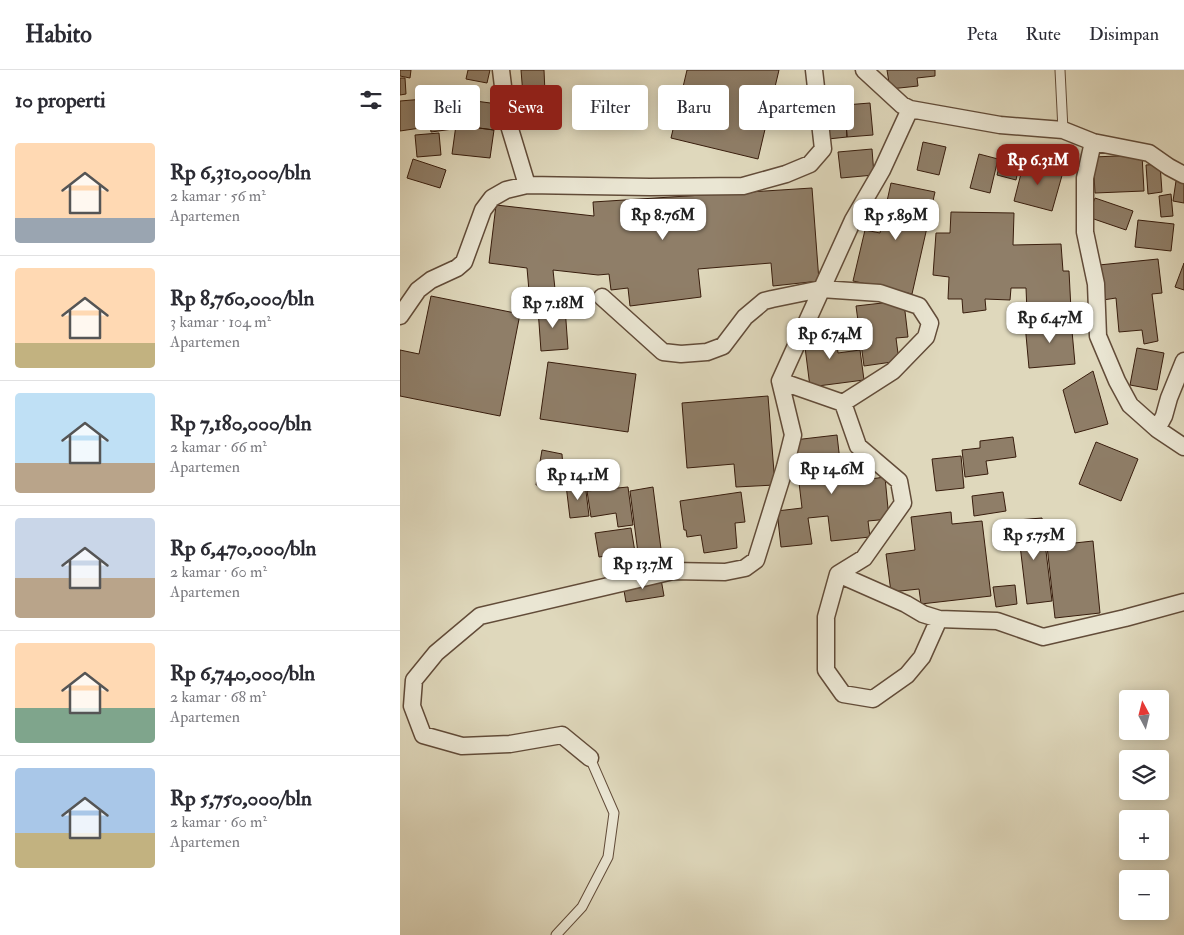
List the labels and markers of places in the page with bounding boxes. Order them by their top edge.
pin: Rp 6.31M [986,144,1090,186]
pin: Rp 8.76M [611,198,715,241]
pin: Rp 5.89M [844,198,948,241]
pin: Rp 7.18M [501,286,605,329]
pin: Rp 6.47M [998,302,1102,344]
pin: Rp 6.74M [778,318,882,360]
pin: Rp 14.6M [780,452,884,495]
pin: Rp 14.1M [526,458,630,501]
pin: Rp 5.75M [982,518,1086,561]
pin: Rp 13.7M [591,548,695,590]

